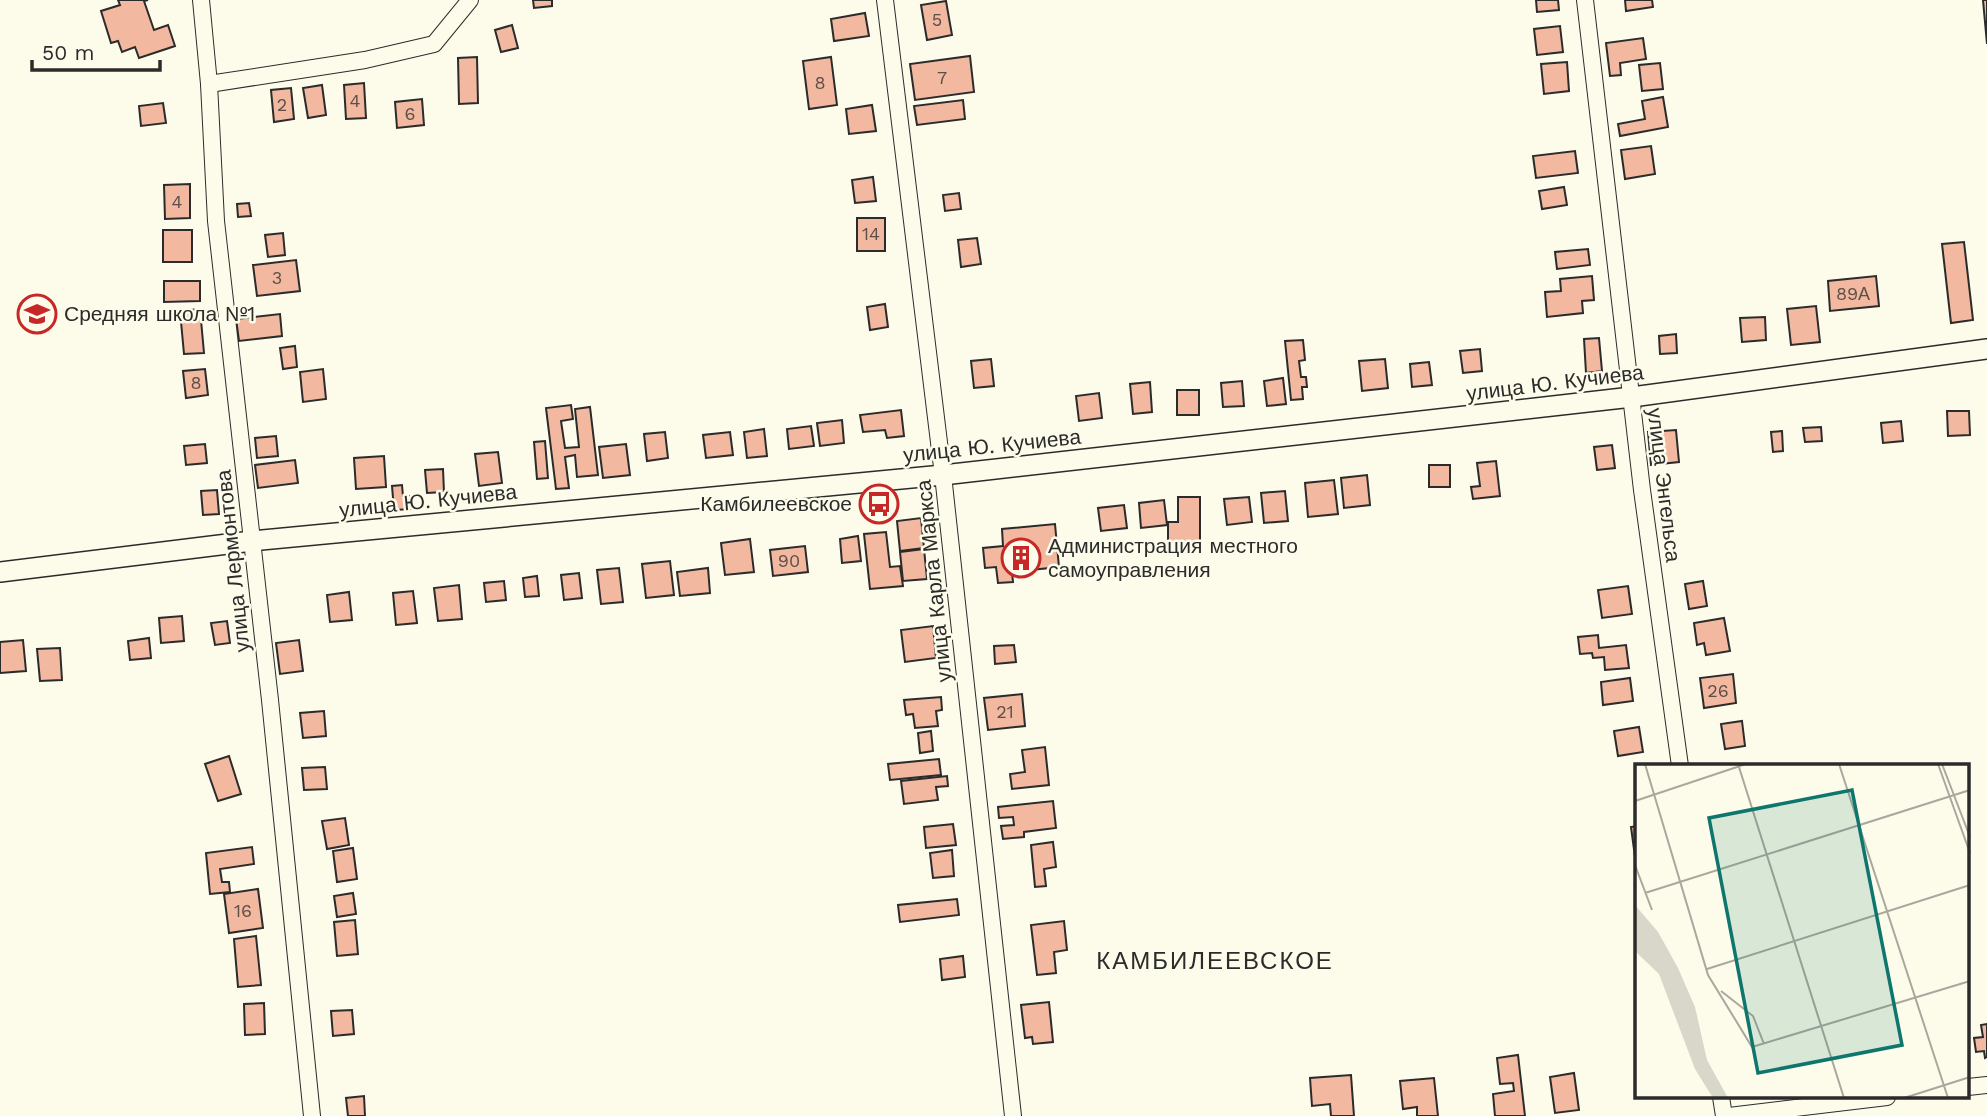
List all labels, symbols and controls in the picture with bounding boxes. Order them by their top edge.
house number: 5 [932,9,942,30]
scale bar [32,28,159,72]
text: 50 m [42,40,94,65]
house number: 7 [937,67,947,88]
house number: 8 [814,72,826,93]
house number: 4 [350,90,361,111]
house number: 2 [277,94,287,115]
house number: 6 [405,103,415,124]
house number: 4 [172,191,183,212]
house number: 14 [862,223,880,244]
house number: 3 [272,267,282,288]
house number: 89А [1836,283,1870,304]
school or university icon: Средняя школа №1 [16,293,58,335]
place label: Средняя школа №1 [64,301,256,326]
street label: улица Ю. Кучиева [1465,359,1645,406]
house number: 8 [190,372,202,393]
street label: улица Энгельса [1643,406,1686,564]
street label: улица Ю. Кучиева [902,424,1082,467]
street label: улица Лермонтова [210,468,255,654]
street label: улица Карла Маркса [910,478,957,684]
street label: улица Ю. Кучиева [338,479,518,522]
bus stop icon: Камбилеевское [858,483,900,525]
place label: Камбилеевское [700,491,852,516]
place label: Администрация местного самоуправления [1048,533,1298,582]
building icon: Администрация местного самоуправления [1000,537,1042,579]
house number: 90 [778,550,800,571]
house number: 26 [1707,680,1729,701]
house number: 21 [996,701,1014,722]
inset map [1635,764,1969,1098]
house number: 16 [234,900,252,921]
district label: КАМБИЛЕЕВСКОЕ [1096,947,1334,975]

